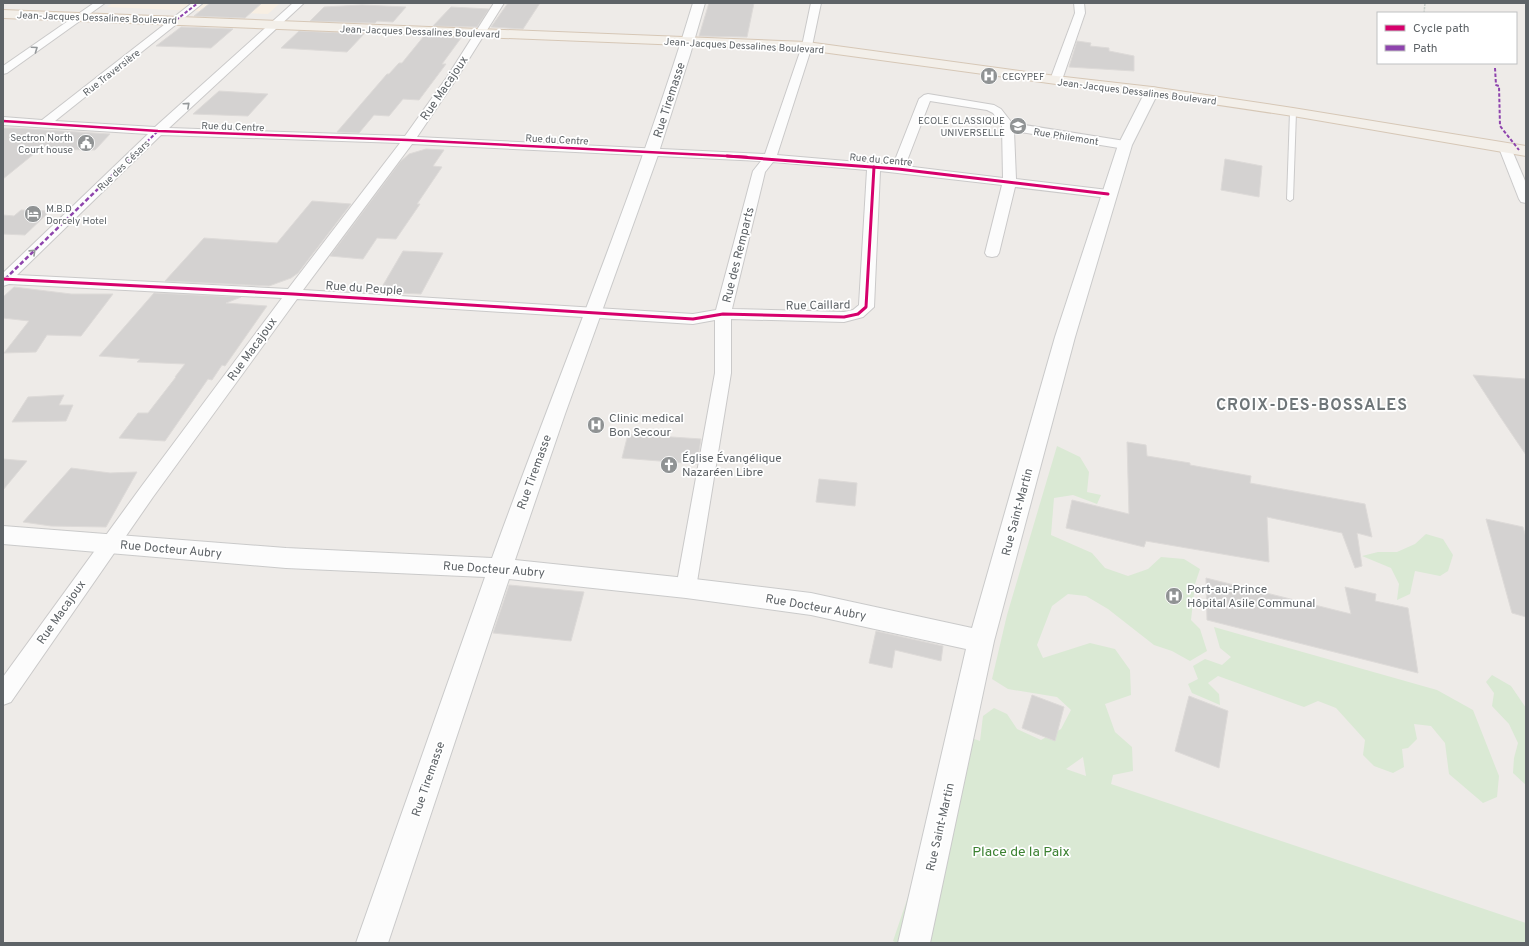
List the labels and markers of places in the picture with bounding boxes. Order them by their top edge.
hospital icon: CEGYPEF [979,66,999,86]
place label: CEGYPEF [1002,71,1045,84]
place label: ECOLE CLASSIQUE UNIVERSELLE [918,115,1005,140]
school or university icon: ECOLE CLASSIQUE UNIVERSELLE [1008,116,1028,136]
place label: Sectron North Court house [10,132,73,157]
public building icon: Sectron North Court house [76,133,96,153]
place label: M.B.D Dorcely Hotel [46,203,107,228]
hotel icon: M.B.D Dorcely Hotel [23,204,43,224]
place label: Clinic medical Bon Secour [609,411,684,441]
hospital icon: Clinic medical Bon Secour [586,415,606,435]
place label: Église Évangélique Nazaréen Libre [682,451,782,481]
church icon: Église Évangélique Nazaréen Libre [659,455,679,475]
place label: Port-au-Prince Hôpital Asile Communal [1187,582,1316,612]
hospital icon: Port-au-Prince Hôpital Asile Communal [1164,586,1184,606]

